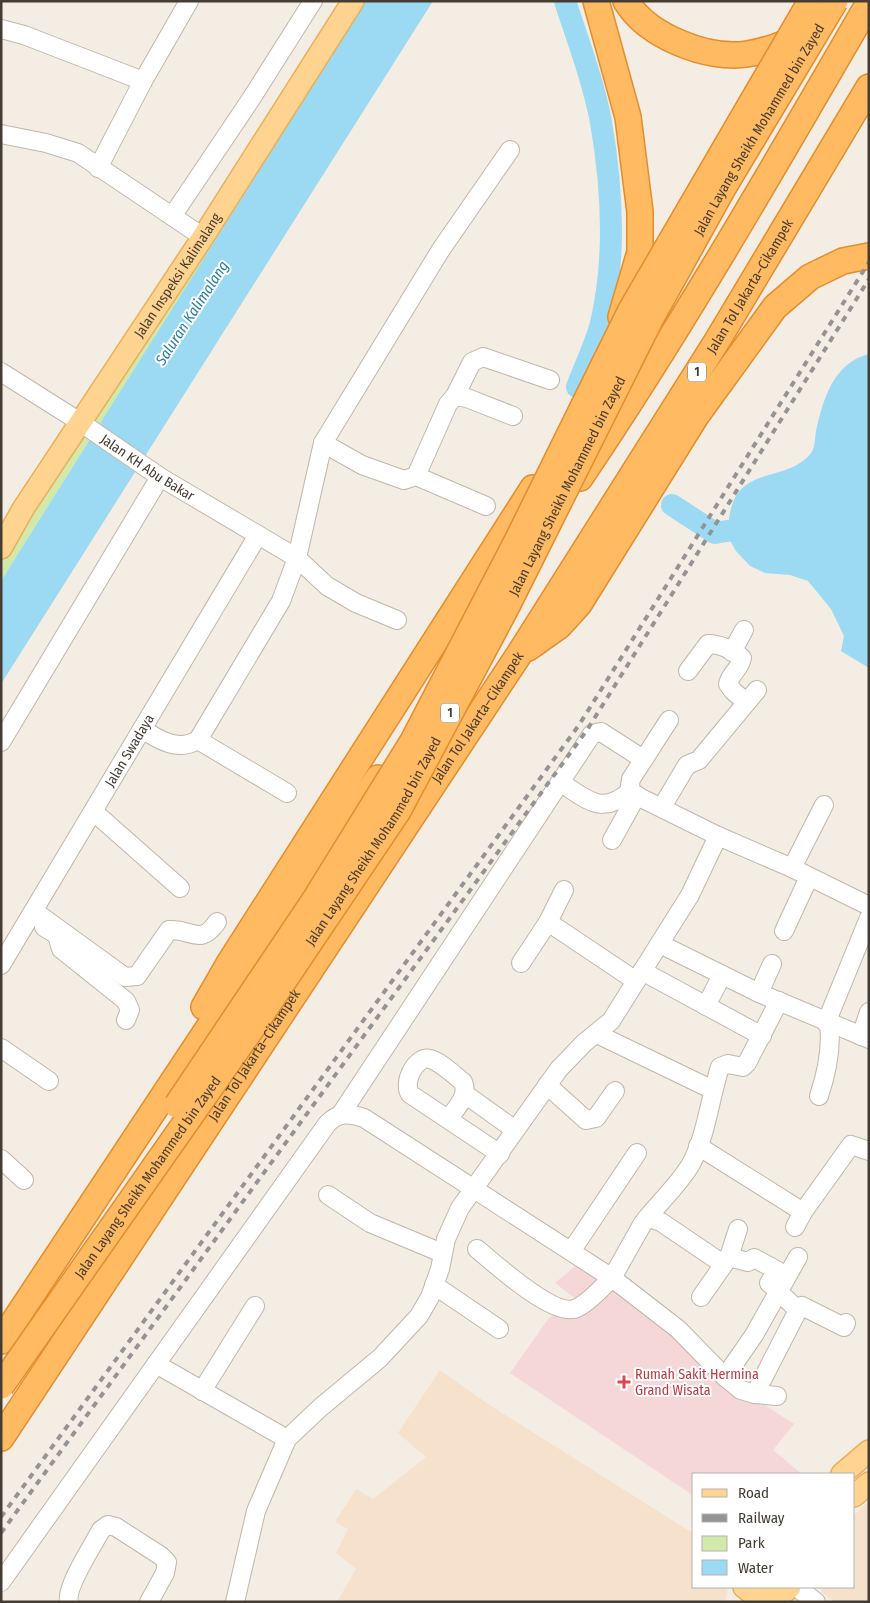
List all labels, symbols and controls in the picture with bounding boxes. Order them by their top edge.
street label: Jalan Layang Sheikh Mohammed bin Zayed [690,21,828,239]
street label: Jalan Inspeksi Kalimalang [131,210,225,341]
street label: Jalan Tol Jakarta–Cikampek [703,216,797,357]
water label: Saluran Kalimalang [151,257,232,369]
road number: 1 [688,362,706,382]
street label: Jalan Layang Sheikh Mohammed bin Zayed [505,374,629,599]
street label: Jalan KH Abu Bakar [97,431,198,505]
street label: Jalan Tol Jakarta–Cikampek [428,648,528,786]
road number: 1 [441,704,459,722]
street label: Jalan Swadaya [101,711,158,790]
street label: Jalan Layang Sheikh Mohammed bin Zayed [302,734,445,949]
street label: Jalan Tol Jakarta–Cikampek [205,986,304,1124]
street label: Jalan Layang Sheikh Mohammed bin Zayed [71,1073,225,1282]
place label: Rumah Sakit Hermina Grand Wisata [635,1366,759,1399]
marker: Rumah Sakit Hermina Grand Wisata [617,1375,631,1389]
legend [692,1473,855,1588]
text: Road [738,1484,769,1502]
text: Railway [738,1509,785,1527]
text: Park [738,1534,765,1552]
text: Water [738,1559,774,1577]

